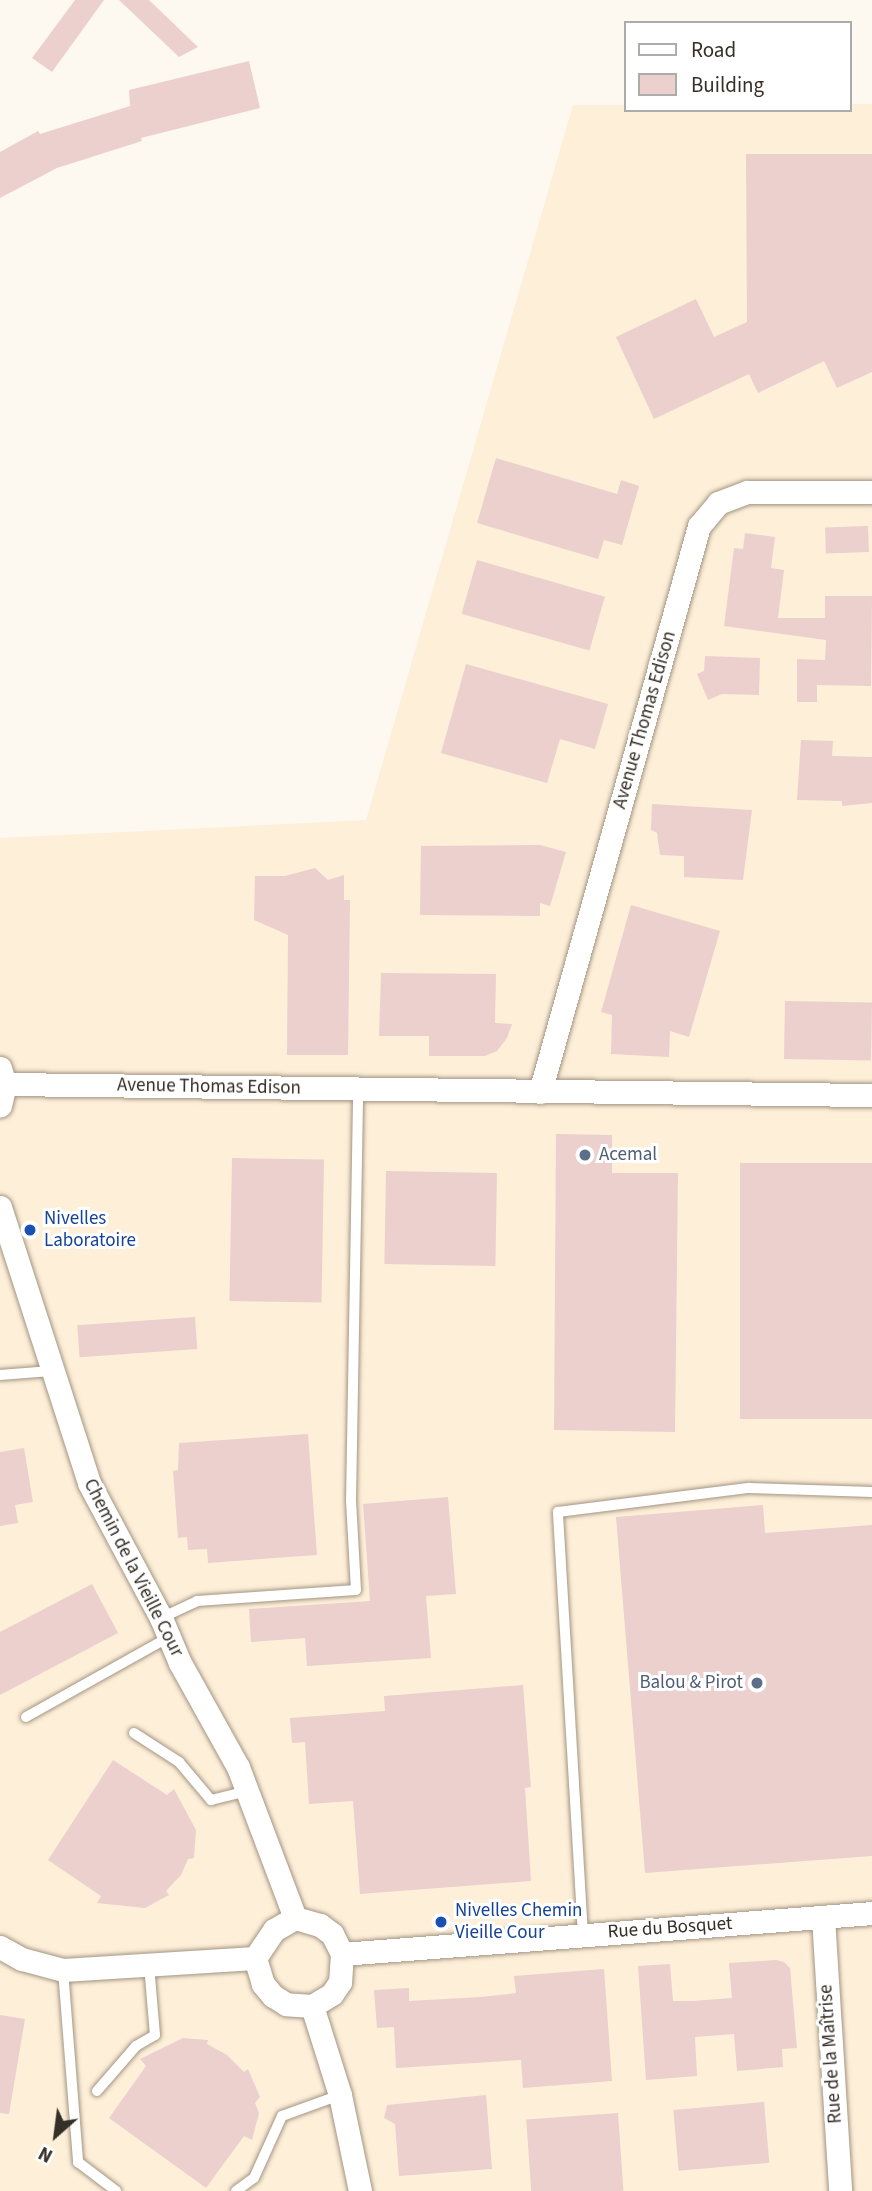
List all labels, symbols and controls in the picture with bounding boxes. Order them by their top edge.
legend [624,21,851,112]
text: Road [691,35,736,65]
text: Building [691,70,764,100]
street label: Avenue Thomas Edison [609,628,681,812]
street label: Avenue Thomas Edison [117,1074,301,1100]
place label: Acemal [599,1144,657,1166]
marker: Acemal [577,1147,593,1163]
place label: Nivelles Laboratoire [44,1208,136,1252]
marker: Nivelles Laboratoire [22,1222,38,1238]
street label: Chemin de la Vieille Cour [78,1475,188,1661]
place label: Balou & Pirot [639,1672,743,1694]
marker: Balou & Pirot [749,1675,765,1691]
place label: Nivelles Chemin Vieille Cour [455,1900,582,1944]
street label: Rue du Bosquet [607,1912,733,1944]
marker: Nivelles Chemin Vieille Cour [433,1914,449,1930]
street label: Rue de la Maîtrise [815,1984,847,2124]
north arrow [21,2100,91,2170]
text: N [34,2139,58,2169]

